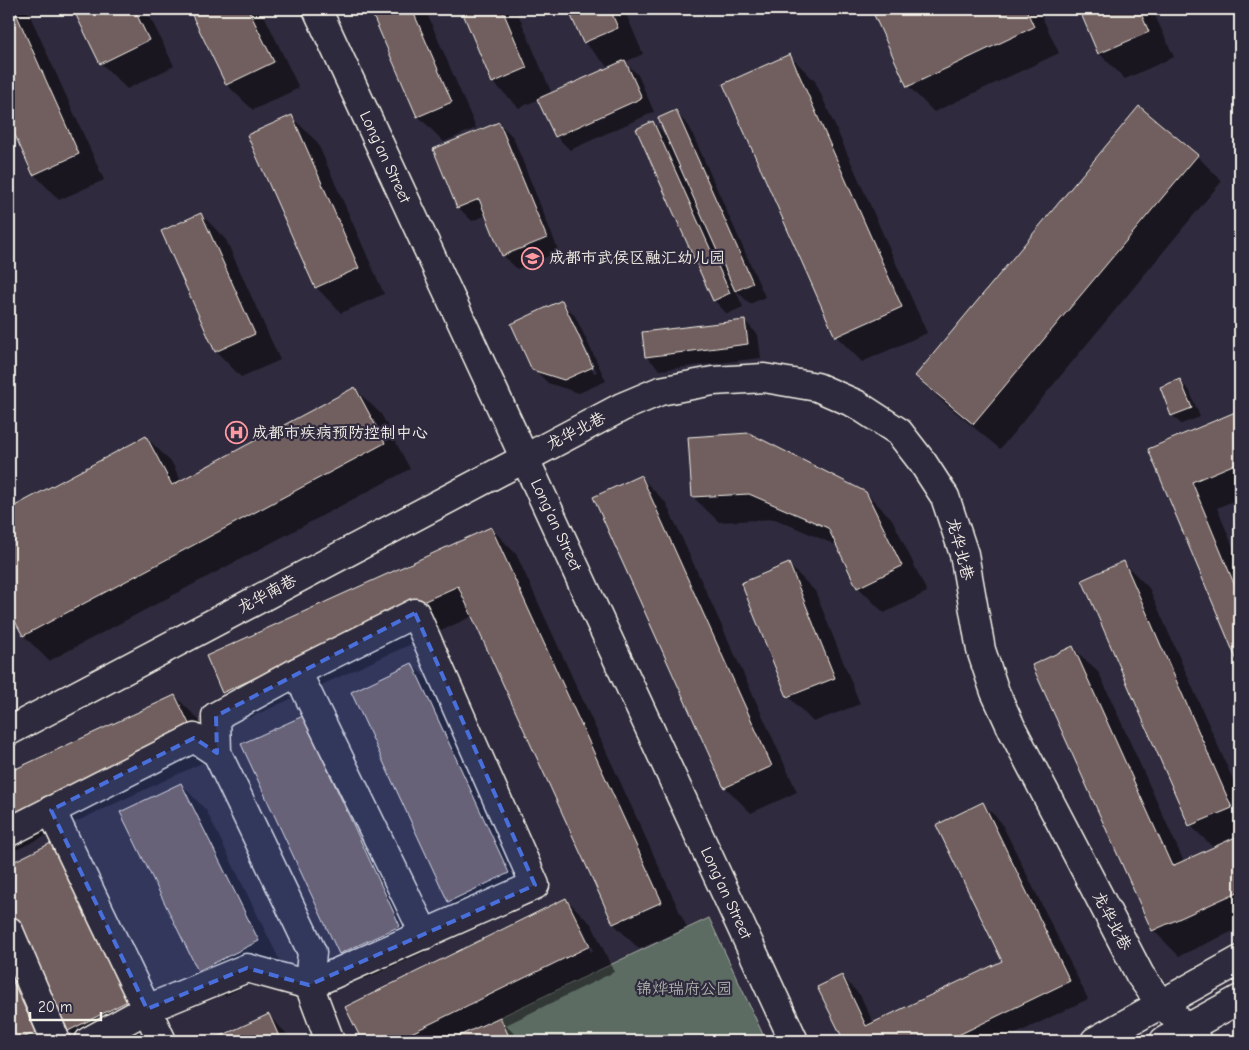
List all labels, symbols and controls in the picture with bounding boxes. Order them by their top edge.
street label: Long'an Street [356,108,414,206]
school or university icon: 成都市武侯区融汇幼儿园 [521,246,545,270]
place label: 成都市武侯区融汇幼儿园 [549,249,725,267]
street label: 龙华北巷 [543,408,609,454]
hospital icon: 成都市疾病预防控制中心 [224,421,248,445]
place label: 成都市疾病预防控制中心 [252,424,428,442]
street label: Long'an Street [527,476,585,574]
street label: 龙华北巷 [943,516,977,582]
street label: 龙华南巷 [235,571,299,617]
street label: Long'an Street [697,844,755,942]
street label: 龙华北巷 [1089,889,1135,953]
park label: 锦烨瑞府公园 [636,980,732,998]
scale bar [30,990,101,1022]
text: 20 m [38,998,72,1016]

